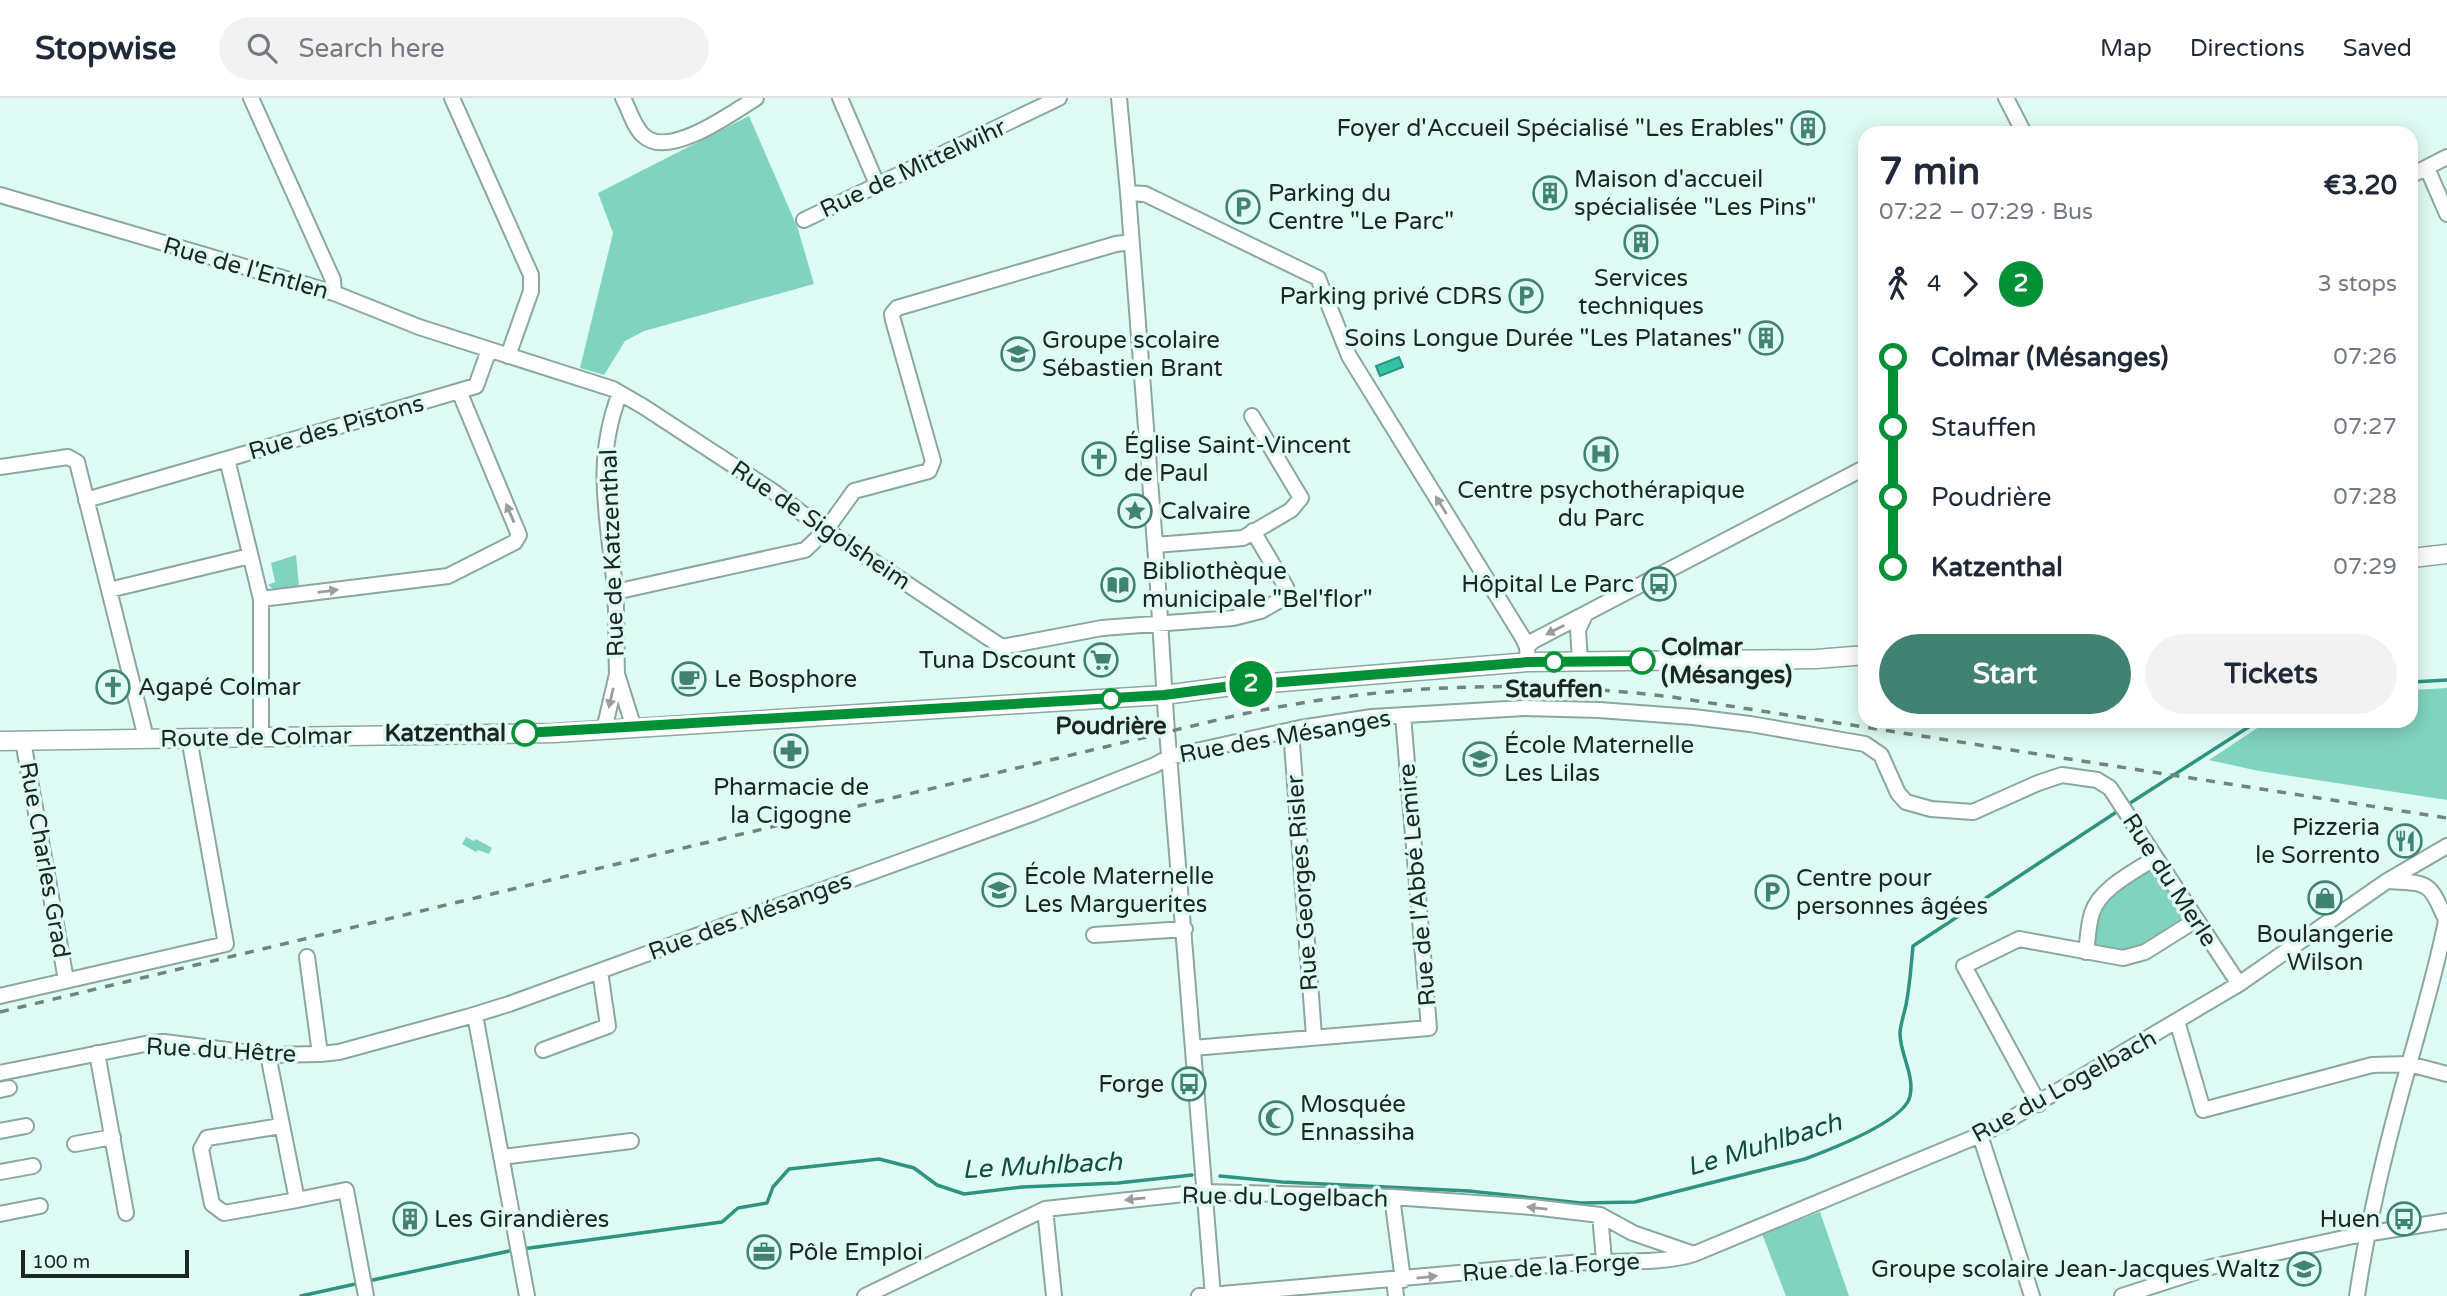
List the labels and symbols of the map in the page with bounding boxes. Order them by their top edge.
building icon: Foyer d'Accueil Spécialisé "Les Erables" [1789,109,1827,147]
street label: Rue de Mittelwihr [816,112,1012,224]
place label: Foyer d'Accueil Spécialisé "Les Erables" [1336,114,1784,143]
place label: Maison d'accueil spécialisée "Les Pins" [1574,165,1816,222]
building icon: Maison d'accueil spécialisée "Les Pins" [1531,174,1569,212]
place label: Parking du Centre "Le Parc" [1268,179,1454,236]
parking icon: Parking du Centre "Le Parc" [1224,188,1262,226]
building icon: Services techniques [1622,223,1660,261]
street label: Rue de l'Entlen [160,231,332,306]
place label: Services techniques [1578,264,1704,321]
parking icon: Parking privé CDRS [1507,277,1545,315]
place label: Parking privé CDRS [1279,282,1502,311]
building icon: Soins Longue Durée "Les Platanes" [1747,319,1785,357]
place label: Soins Longue Durée "Les Platanes" [1345,324,1742,353]
place label: Groupe scolaire Sébastien Brant [1042,326,1223,383]
school or university icon: Groupe scolaire Sébastien Brant [999,335,1037,373]
street label: Rue des Pistons [245,389,427,466]
place label: Église Saint-Vincent de Paul [1124,430,1351,488]
hospital icon: Centre psychothérapique du Parc [1582,435,1620,473]
church icon: Église Saint-Vincent de Paul [1080,440,1118,478]
street label: Rue de Katzenthal [594,449,631,657]
street label: Rue de Sigolsheim [725,455,916,596]
place label: Centre psychothérapique du Parc [1457,476,1745,533]
place icon: Calvaire [1116,492,1154,530]
one-way arrow [1435,495,1448,514]
place label: Calvaire [1160,497,1251,526]
one-way arrow [504,503,515,524]
place label: Bibliothèque municipale "Bel'flor" [1142,557,1373,614]
bus stop icon: Hôpital Le Parc [1640,565,1678,603]
library icon: Bibliothèque municipale "Bel'flor" [1099,566,1137,604]
place label: Hôpital Le Parc [1461,570,1634,599]
one-way arrow [317,585,339,596]
one-way arrow [1545,624,1565,635]
place label: Colmar (Mésanges) [1661,633,1792,690]
supermarket icon: Tuna Dscount [1082,641,1120,679]
place label: Tuna Dscount [919,646,1076,675]
marker: Colmar (Mésanges) [1629,648,1655,674]
marker: Stauffen [1544,652,1564,672]
cafe icon: Le Bosphore [670,660,708,698]
line badge: 2 [1228,661,1274,707]
place label: Le Bosphore [714,665,857,694]
church icon: Agapé Colmar [94,668,132,706]
place label: Agapé Colmar [138,673,302,702]
place label: Stauffen [1505,675,1603,704]
one-way arrow [605,687,616,709]
marker: Poudrière [1101,689,1121,709]
street label: Rue des Mésanges [1177,704,1393,769]
place label: Poudrière [1055,712,1167,741]
place label: Katzenthal [384,719,506,748]
marker: Katzenthal [512,720,538,746]
street label: Route de Colmar [160,721,353,754]
place label: École Maternelle Les Lilas [1504,730,1694,788]
pharmacy icon: Pharmacie de la Cigogne [772,732,810,770]
school or university icon: École Maternelle Les Lilas [1461,740,1499,778]
street label: Rue Charles Grad [13,760,76,961]
street label: Rue de l'Abbé Lemire [1392,762,1443,1008]
place label: Pharmacie de la Cigogne [713,773,869,830]
street label: Rue Georges Risler [1280,773,1325,992]
street label: Rue du Merle [2116,808,2223,952]
place label: Pizzeria le Sorrento [2255,813,2380,870]
restaurant icon: Pizzeria le Sorrento [2386,822,2424,860]
place label: École Maternelle Les Marguerites [1024,861,1214,919]
place label: Centre pour personnes âgées [1796,864,1988,921]
street label: Rue des Mésanges [645,866,856,967]
school or university icon: École Maternelle Les Marguerites [980,871,1018,909]
parking icon: Centre pour personnes âgées [1753,873,1791,911]
shop icon: Boulangerie Wilson [2306,879,2344,917]
place label: Boulangerie Wilson [2256,920,2394,977]
street label: Rue du Logelbach [1967,1024,2162,1149]
street label: Rue du Hêtre [145,1032,297,1069]
bus stop icon: Forge [1170,1065,1208,1103]
place label: Forge [1098,1070,1164,1099]
place label: Mosquée Ennassiha [1300,1090,1415,1147]
mosque icon: Mosquée Ennassiha [1257,1099,1295,1137]
water label: Le Muhlbach [1683,1106,1846,1183]
water label: Le Muhlbach [961,1146,1124,1185]
street label: Rue du Logelbach [1181,1181,1389,1214]
one-way arrow [1124,1194,1146,1205]
building icon: Les Girandières [391,1200,429,1238]
bus stop icon: Huen [2385,1200,2423,1238]
one-way arrow [1526,1202,1548,1213]
place label: Les Girandières [434,1205,609,1234]
place label: Huen [2319,1205,2380,1234]
office icon: Pôle Emploi [745,1233,783,1271]
place label: Pôle Emploi [788,1238,923,1267]
scale bar [21,1247,189,1279]
street label: Rue de la Forge [1461,1247,1641,1288]
school or university icon: Groupe scolaire Jean-Jacques Waltz [2285,1250,2323,1288]
place label: Groupe scolaire Jean-Jacques Waltz [1871,1255,2280,1284]
one-way arrow [1417,1272,1439,1283]

